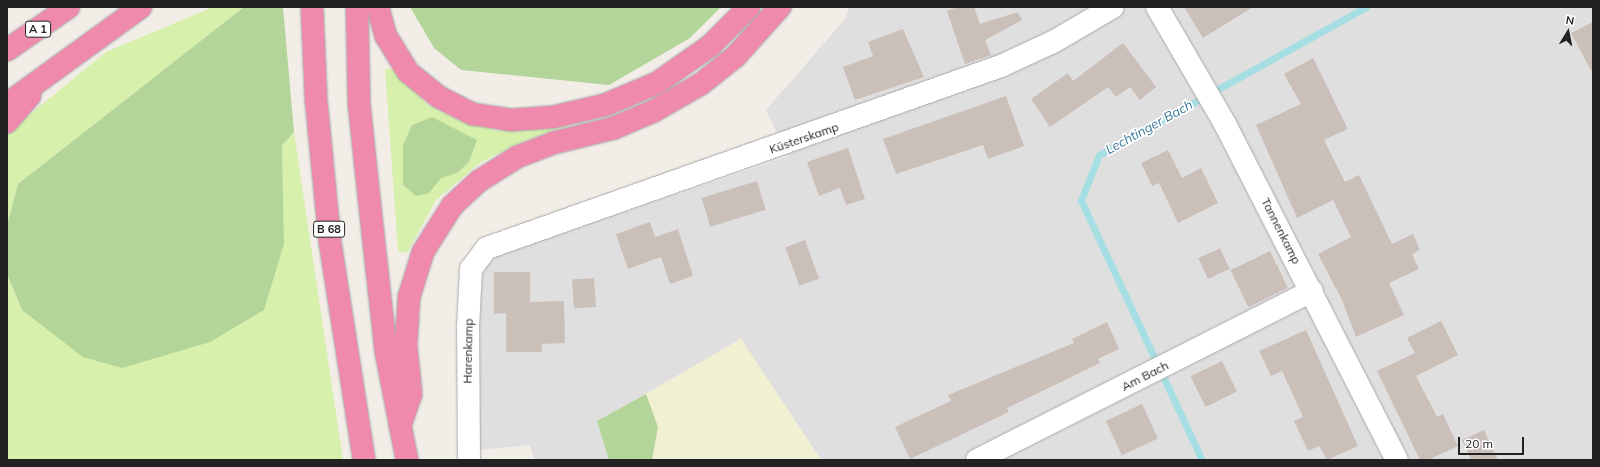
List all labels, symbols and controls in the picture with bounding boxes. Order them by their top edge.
north arrow [1548,12,1588,52]
text: N [1565,13,1575,28]
road number: A 1 [25,20,51,38]
water label: Lechtinger Bach [1103,97,1195,157]
street label: Küsterskamp [767,119,841,157]
street label: Tannenkamp [1258,196,1304,266]
road number: B 68 [313,220,345,238]
street label: Harenkamp [460,318,476,384]
street label: Am Bach [1119,358,1171,394]
scale bar [1460,429,1526,455]
text: 20 m [1465,436,1493,451]

